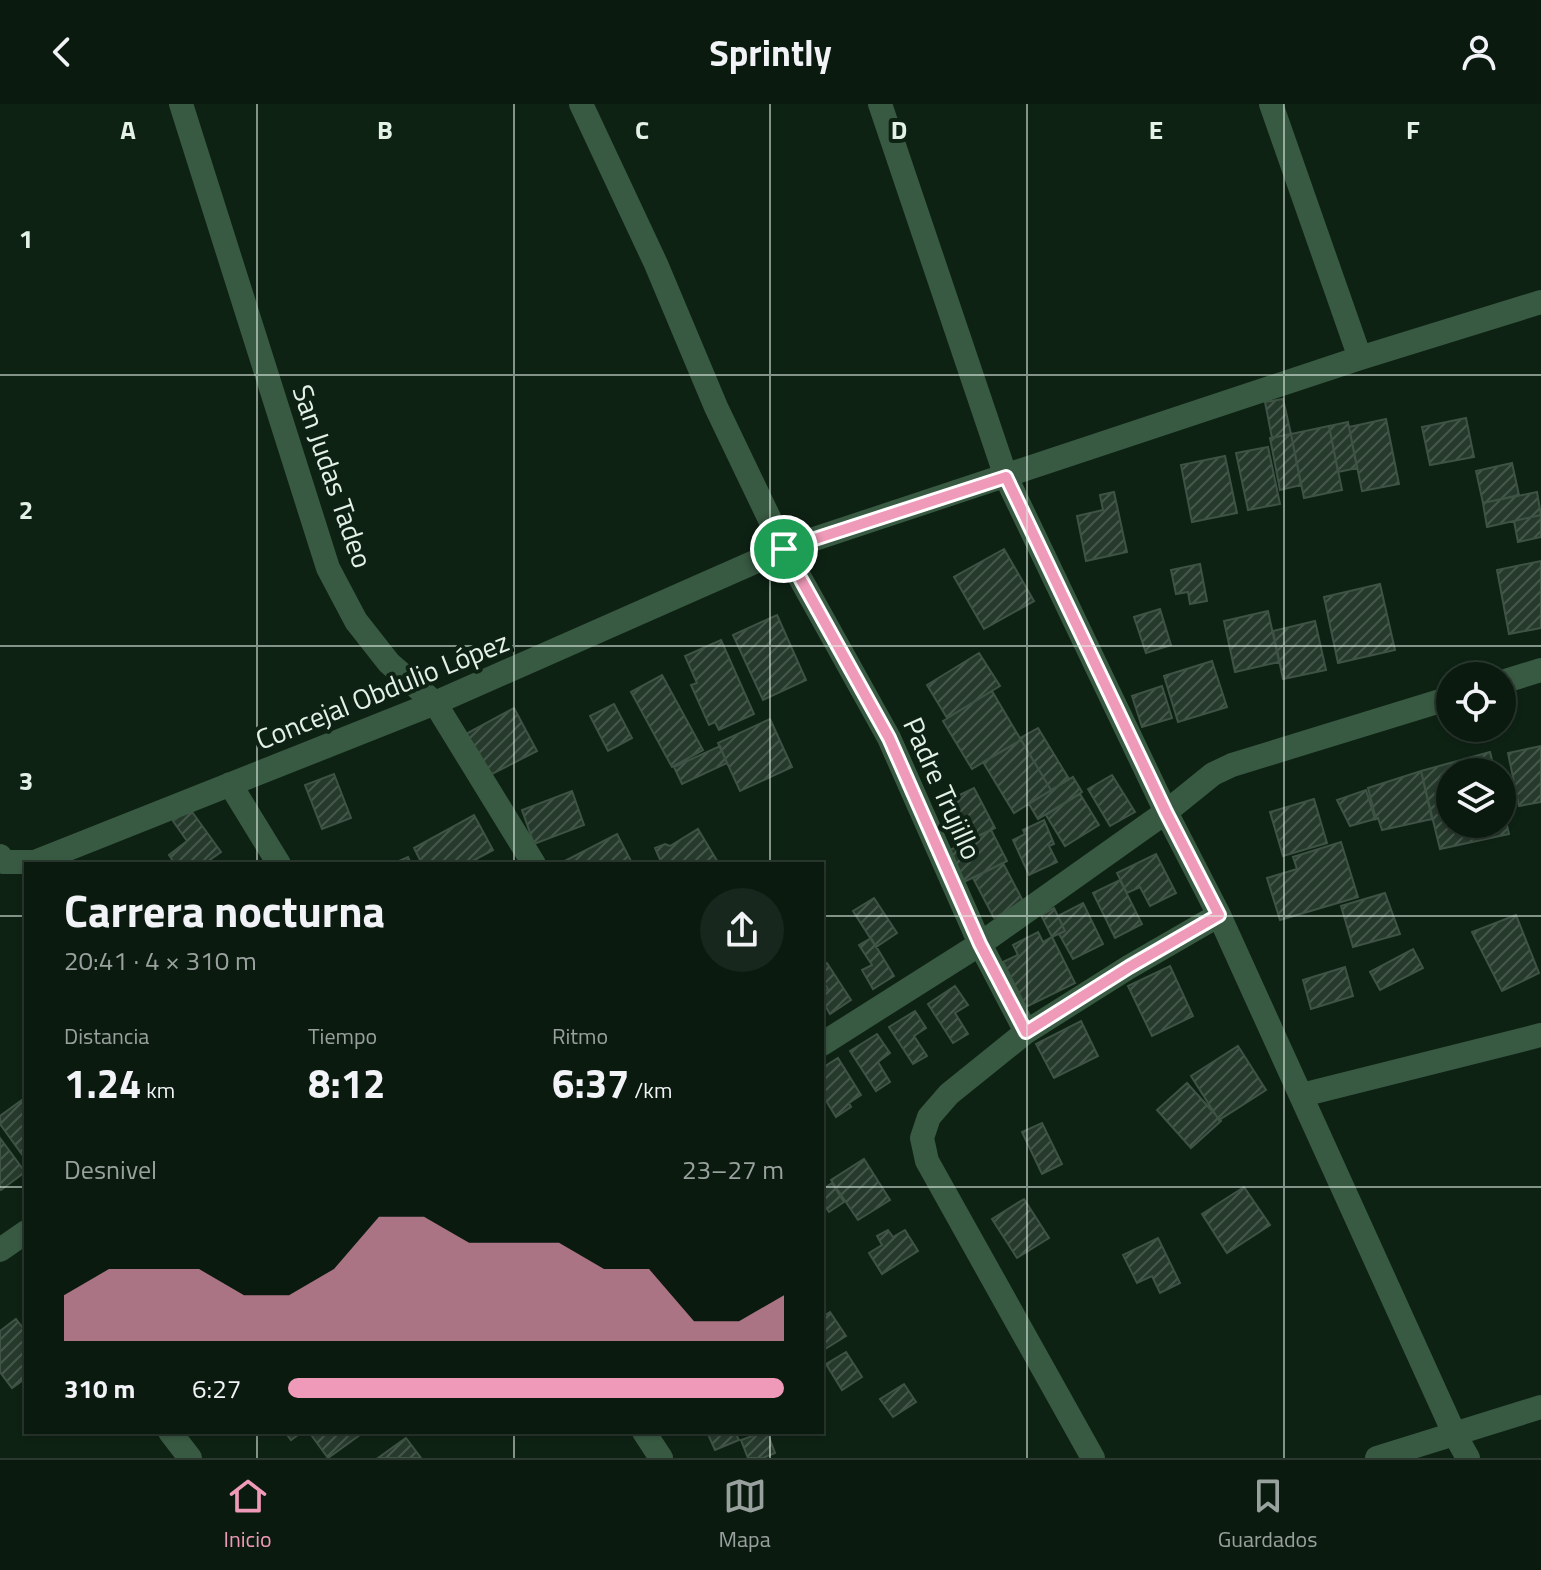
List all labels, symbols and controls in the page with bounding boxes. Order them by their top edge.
text: Sprintly [709,25,832,80]
icon: back [40,30,84,74]
icon: person [1457,30,1501,74]
text: A [120,110,136,149]
text: B [377,110,393,149]
text: C [635,110,649,149]
text: D [891,110,907,149]
text: E [1149,110,1163,149]
text: F [1406,110,1420,149]
text: 1 [19,219,33,258]
street label: San Judas Tadeo [282,379,384,573]
text: 2 [19,490,33,529]
pin [750,515,818,583]
icon: arrive [762,527,806,571]
street label: Concejal Obdulio López [249,620,515,760]
map controls [1436,662,1516,838]
button: locate [1436,662,1516,742]
street label: Padre Trujillo [892,710,994,866]
button: layers [1436,758,1516,838]
text: 3 [19,761,33,800]
text: Carrera nocturna [64,877,385,944]
button: share [700,888,784,972]
text: 20:41 · 4 × 310 m [64,941,257,980]
text: Distancia [64,1019,149,1053]
text: Tiempo [308,1019,377,1053]
text: Ritmo [552,1019,608,1053]
text: 1.24 [64,1053,141,1114]
text: 8:12 [308,1053,385,1114]
text: 6:37 [552,1053,629,1114]
text: km [141,1073,175,1107]
text: /km [629,1073,672,1107]
text: Desnivel [64,1150,157,1189]
text: 23–27 m [682,1150,784,1189]
text: 310 m [64,1369,135,1408]
text: 6:27 [192,1369,241,1408]
tab: Inicio [224,1474,272,1556]
tab: Mapa [719,1474,771,1556]
tab: Guardados [1218,1474,1317,1556]

